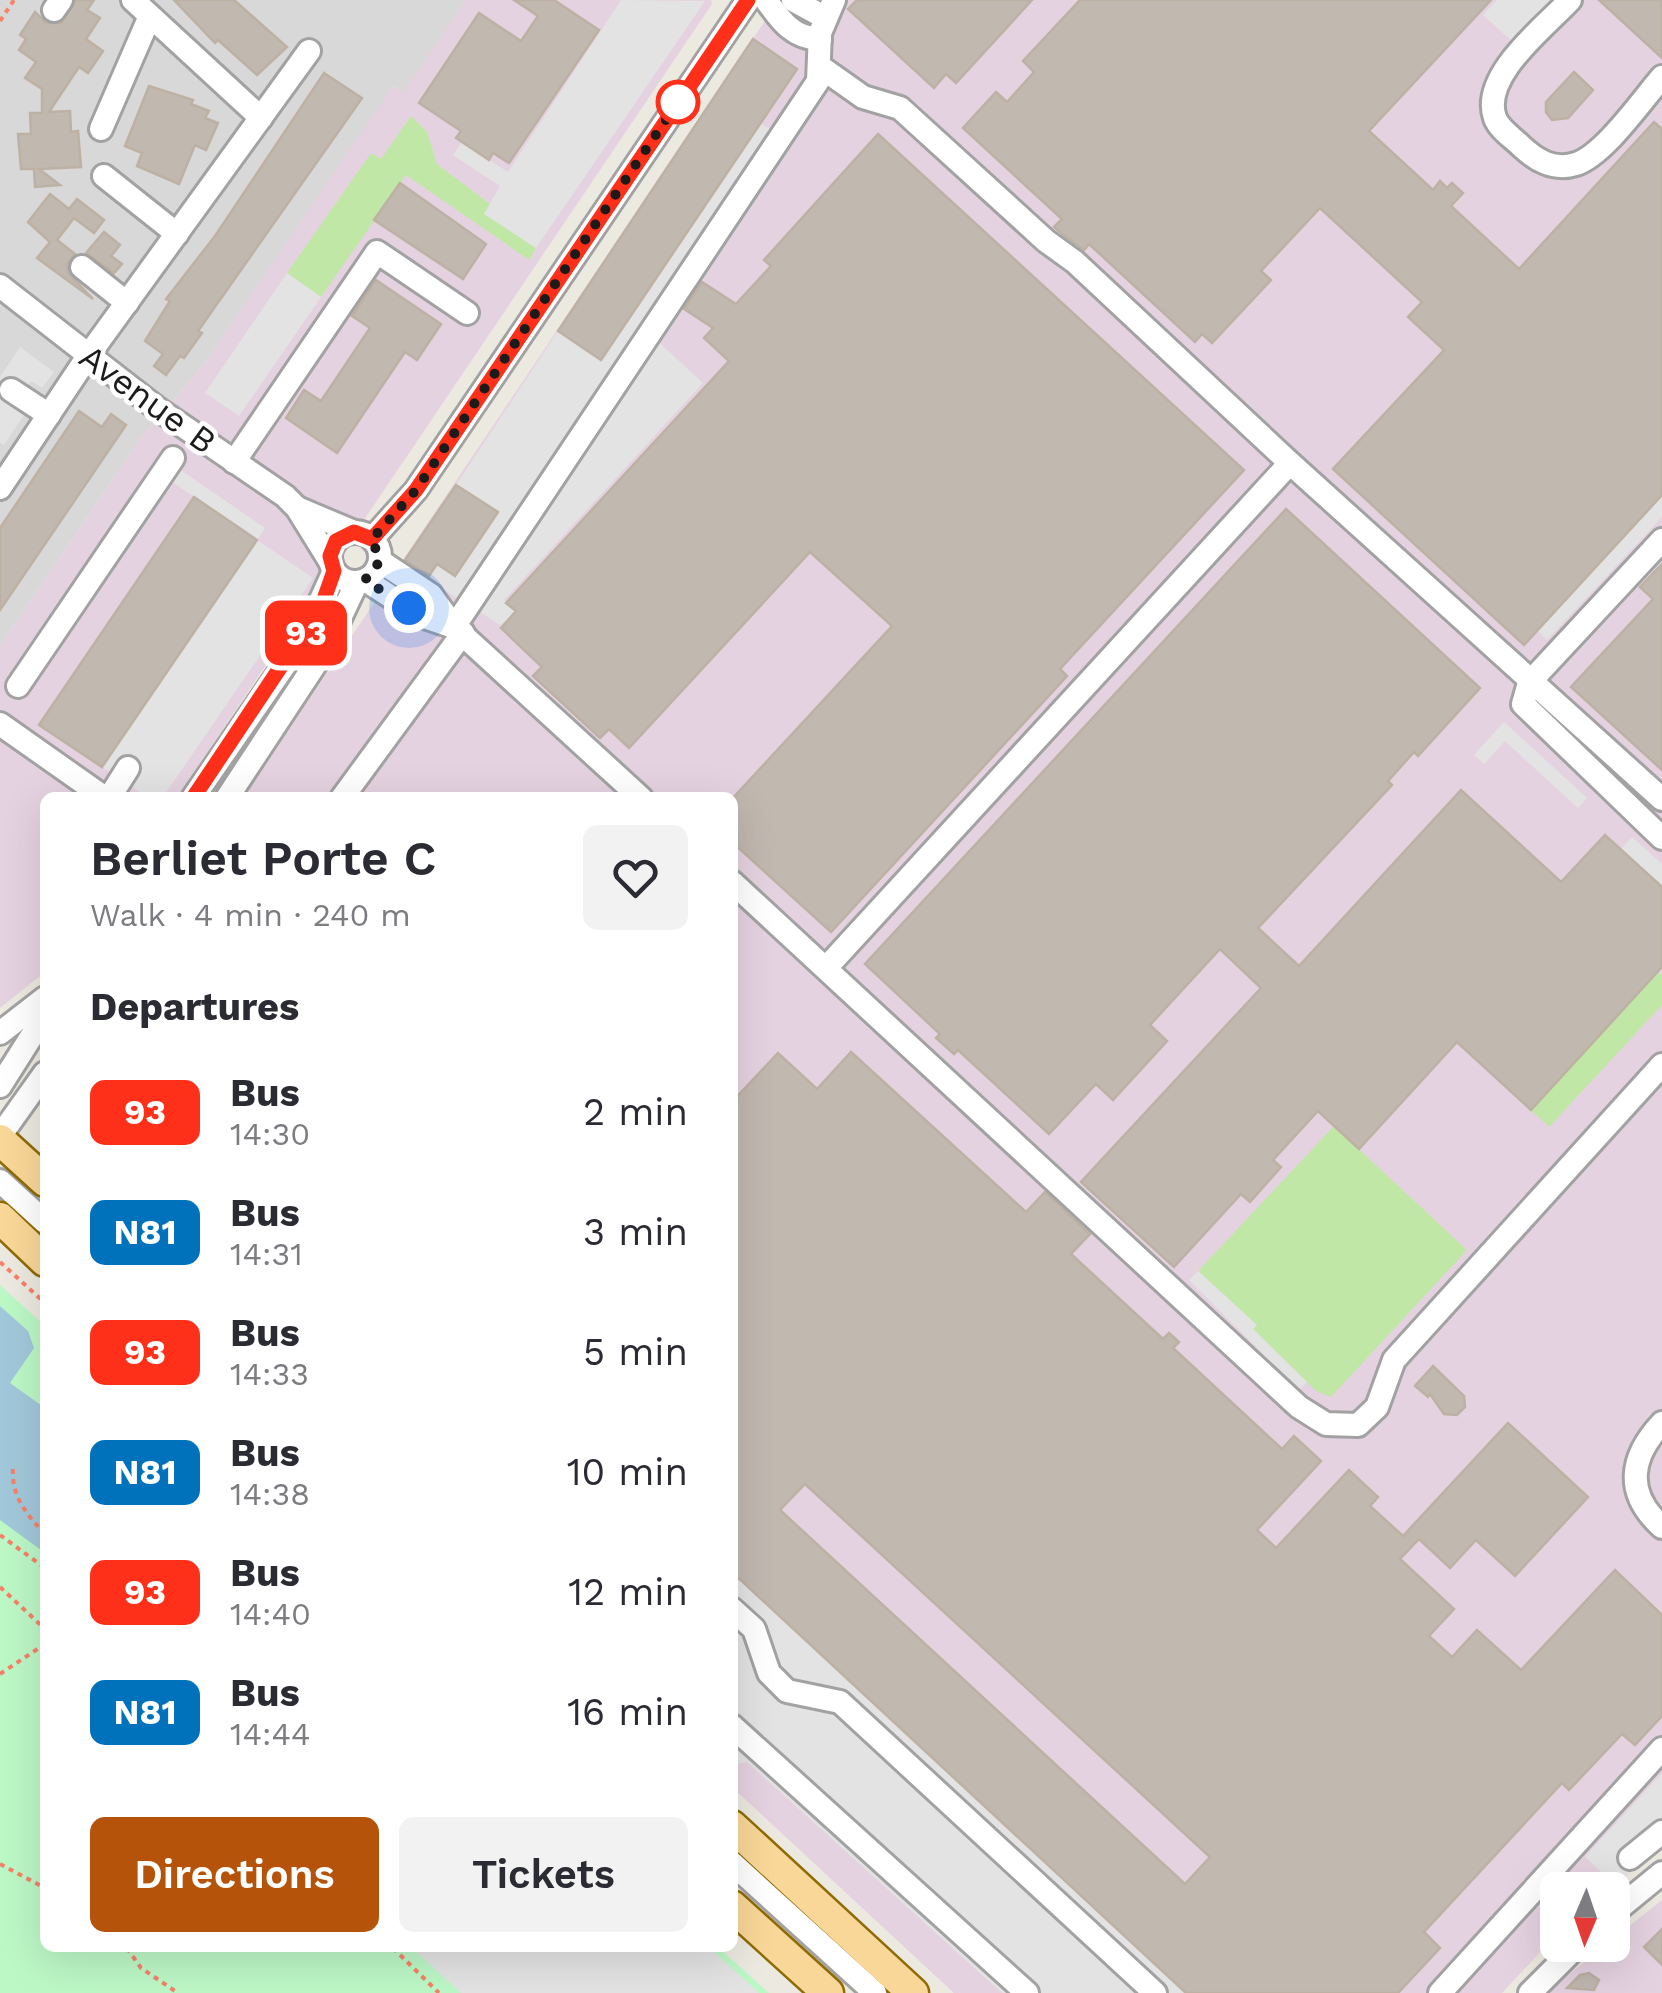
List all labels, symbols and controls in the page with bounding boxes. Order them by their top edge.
unlabelled marker [657,81,699,123]
street label: Avenue B [72,335,224,463]
your location [384,583,434,633]
line badge: 93 [261,600,351,666]
text: 93 [285,612,327,654]
button: heart [583,825,688,930]
text: Berliet Porte C [90,830,436,887]
text: Walk · 4 min · 240 m [90,896,411,934]
text: Departures [90,985,299,1029]
text: Bus [230,1071,300,1115]
text: 2 min [583,1090,688,1134]
text: 93 [124,1091,166,1133]
text: 14:30 [230,1115,310,1153]
text: Bus [230,1191,300,1235]
text: 3 min [583,1210,688,1254]
text: N81 [114,1211,176,1253]
text: 14:31 [230,1235,303,1273]
text: Bus [230,1311,300,1355]
text: 5 min [583,1330,688,1374]
text: 93 [124,1331,166,1373]
text: 14:33 [230,1355,309,1393]
text: Bus [230,1431,300,1475]
text: 10 min [567,1450,688,1494]
text: N81 [114,1451,176,1493]
text: 14:38 [230,1475,310,1513]
text: Bus [230,1551,300,1595]
text: 12 min [568,1570,688,1614]
text: 93 [124,1571,166,1613]
text: 14:40 [230,1595,311,1633]
text: Bus [230,1671,300,1715]
text: 16 min [567,1690,688,1734]
text: N81 [114,1691,176,1733]
text: 14:44 [230,1715,311,1753]
button: Directions [90,1817,379,1932]
button: Tickets [399,1817,688,1932]
north arrow [1540,1872,1630,1962]
map controls [1540,1872,1630,1962]

